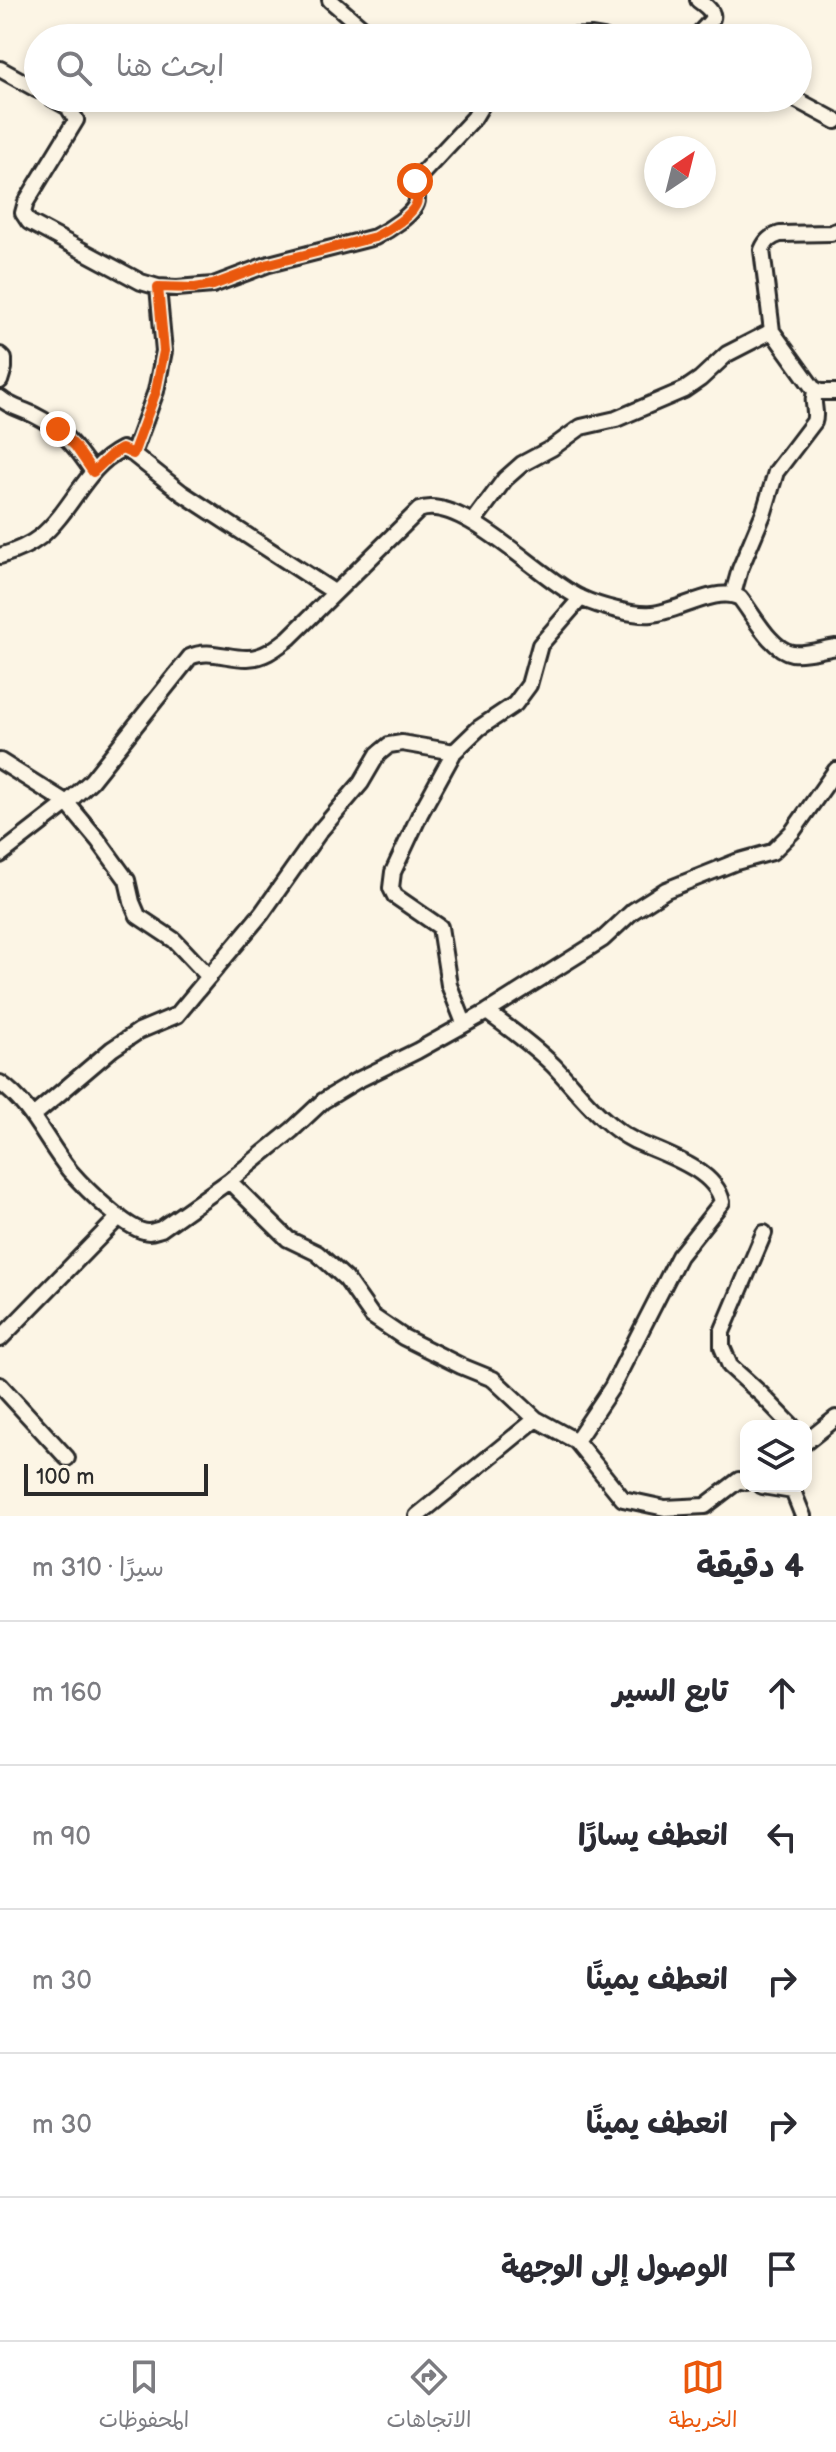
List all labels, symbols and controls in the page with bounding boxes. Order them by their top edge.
search box [24,24,812,112]
icon: search [52,46,96,90]
text: ابحث هنا [116,49,224,85]
north arrow [644,136,716,208]
route start [397,163,433,199]
route end [40,411,76,447]
map controls [740,1420,812,1492]
button: layers [740,1420,812,1492]
scale bar [24,1460,208,1496]
text: 100 m [36,1464,95,1491]
text: 4 دقيقة [696,1546,804,1587]
text: سيرًا · 310 m [32,1553,164,1584]
icon: ahead [760,1671,804,1715]
text: تابع السير [613,1674,728,1710]
text: 160 m [32,1678,102,1709]
icon: left [760,1815,804,1859]
text: انعطف يسارًا [578,1818,728,1854]
text: 90 m [32,1822,91,1853]
icon: right [760,1959,804,2003]
text: انعطف يمينًا [586,1962,728,1998]
text: 30 m [32,1966,92,1997]
icon: right [760,2103,804,2147]
text: انعطف يمينًا [586,2106,728,2142]
text: 30 m [32,2110,92,2141]
icon: arrive [760,2247,804,2291]
text: الوصول إلى الوجهة [501,2250,728,2286]
tab: المحفوظات [99,2355,189,2439]
tab: الاتجاهات [387,2355,471,2439]
tab: الخريطة [669,2355,737,2439]

